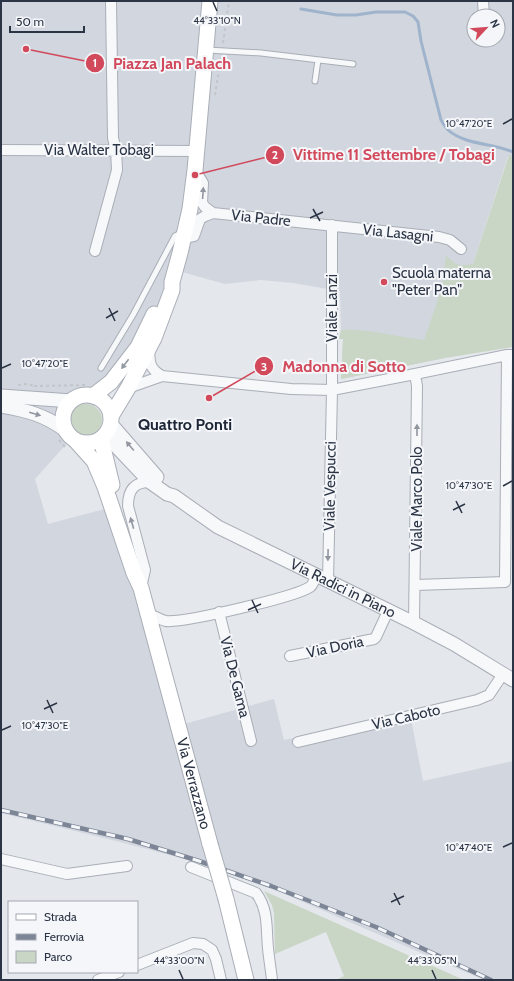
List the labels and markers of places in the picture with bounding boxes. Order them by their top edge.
callout: Piazza Jan Palach [85,49,239,77]
callout: Vittime 11 Settembre / Tobagi [265,141,503,169]
place label: Scuola materna "Peter Pan" [392,264,492,299]
marker: Scuola materna "Peter Pan" [379,277,389,287]
callout: Madonna di Sotto [254,352,414,380]

